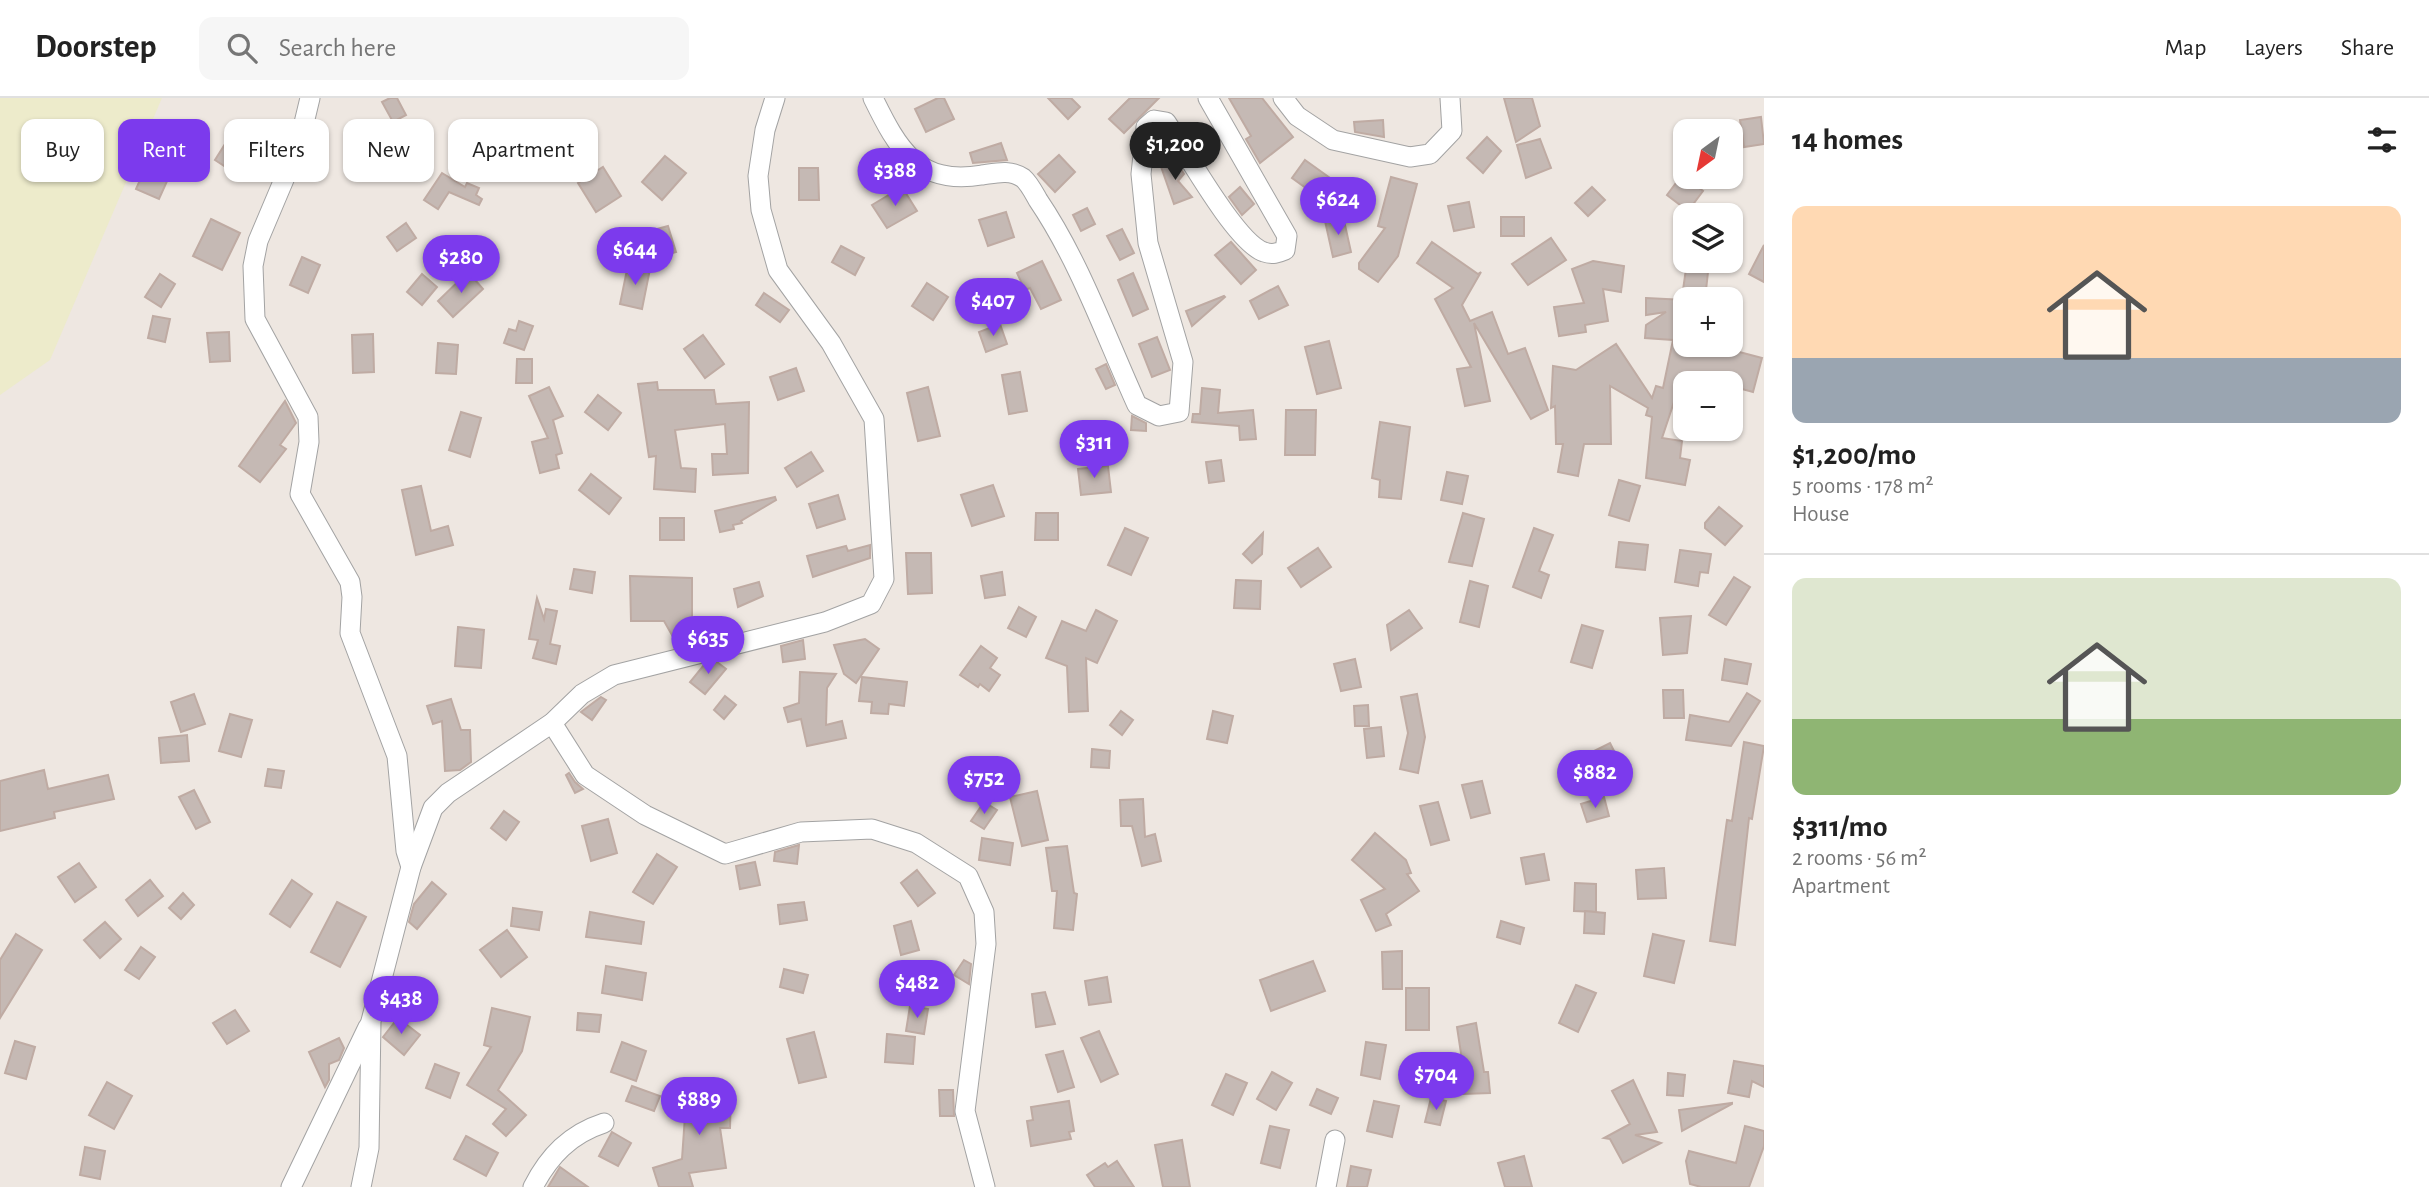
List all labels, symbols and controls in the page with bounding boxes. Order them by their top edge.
search box [199,17,689,80]
icon: search [223,29,261,67]
text: Doorstep [35,31,157,64]
text: Search here [279,35,396,61]
text: Map [2164,36,2206,60]
text: Layers [2244,36,2303,60]
text: Share [2341,36,2394,60]
chip: Buy [21,119,104,182]
chip: Rent [118,119,210,182]
chip: Filters [224,119,329,182]
chip: New [343,119,434,182]
chip: Apartment [448,119,598,182]
north arrow [1673,119,1743,189]
map controls [1673,119,1743,441]
icon: filters [2363,121,2401,159]
pin: $1,200 [1118,122,1232,182]
text: 14 homes [1792,125,1903,155]
text: $1,200 [1146,133,1204,156]
pin: $388 [854,148,936,208]
text: $388 [874,159,916,182]
pin: $624 [1297,178,1379,237]
text: $624 [1316,188,1360,211]
button: layers [1673,203,1743,273]
pin: $644 [594,228,676,287]
pin: $280 [420,236,502,295]
text: $644 [613,238,657,261]
text: $280 [439,246,483,269]
icon: home [2034,252,2160,378]
pin: $407 [952,278,1034,338]
button: + [1673,287,1743,357]
text: $407 [971,289,1015,312]
button: − [1673,371,1743,441]
pin: $311 [1053,420,1135,480]
text: $311 [1076,431,1112,454]
text: $1,200/mo [1792,440,1916,470]
text: 5 rooms · 178 m² [1792,475,1934,498]
text: House [1792,503,1849,526]
pin: $635 [667,616,749,676]
icon: home [2034,624,2160,750]
text: $635 [687,627,729,650]
pin: $882 [1554,750,1636,810]
pin: $752 [943,756,1025,816]
text: $882 [1573,761,1617,784]
text: $752 [963,767,1005,790]
text: $311/mo [1792,812,1888,842]
text: 2 rooms · 56 m² [1792,847,1926,870]
text: Apartment [1792,875,1890,898]
pin: $482 [876,960,958,1020]
text: $482 [895,971,939,994]
pin: $438 [360,976,442,1036]
text: $438 [379,987,423,1010]
pin: $704 [1395,1052,1477,1112]
text: $704 [1414,1063,1458,1086]
pin: $889 [658,1077,740,1137]
text: $889 [677,1088,721,1111]

